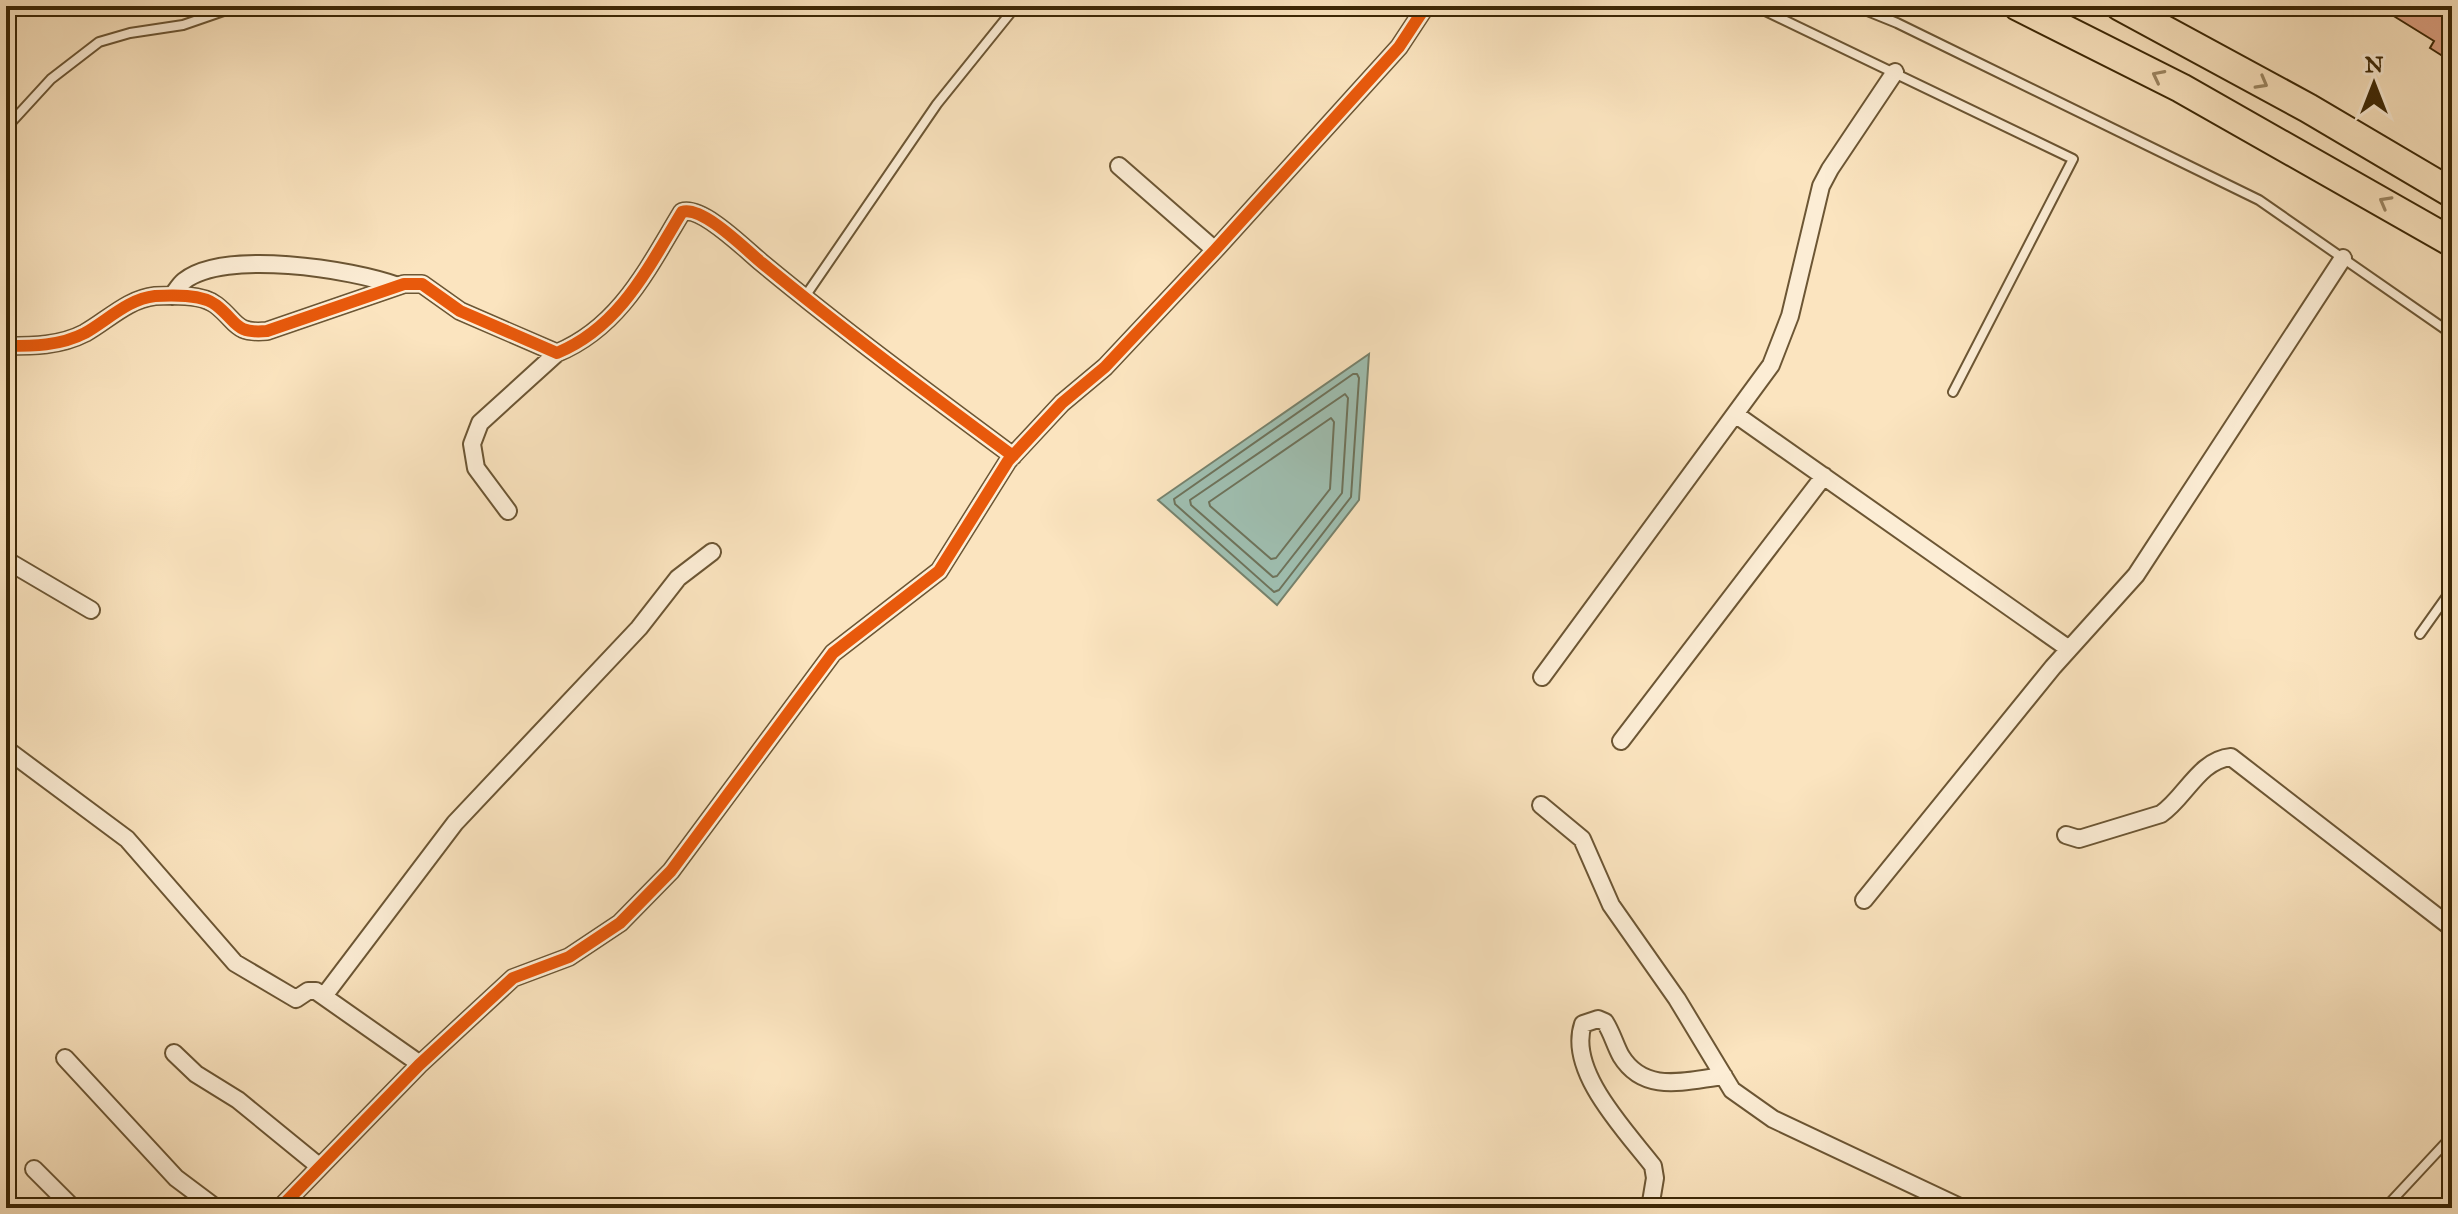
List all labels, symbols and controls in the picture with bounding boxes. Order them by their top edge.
north arrow [2334,44,2414,124]
text: N [2365,51,2384,78]
one-way arrow [2151,70,2166,86]
one-way arrow [2254,74,2269,89]
one-way arrow [2379,196,2394,212]

